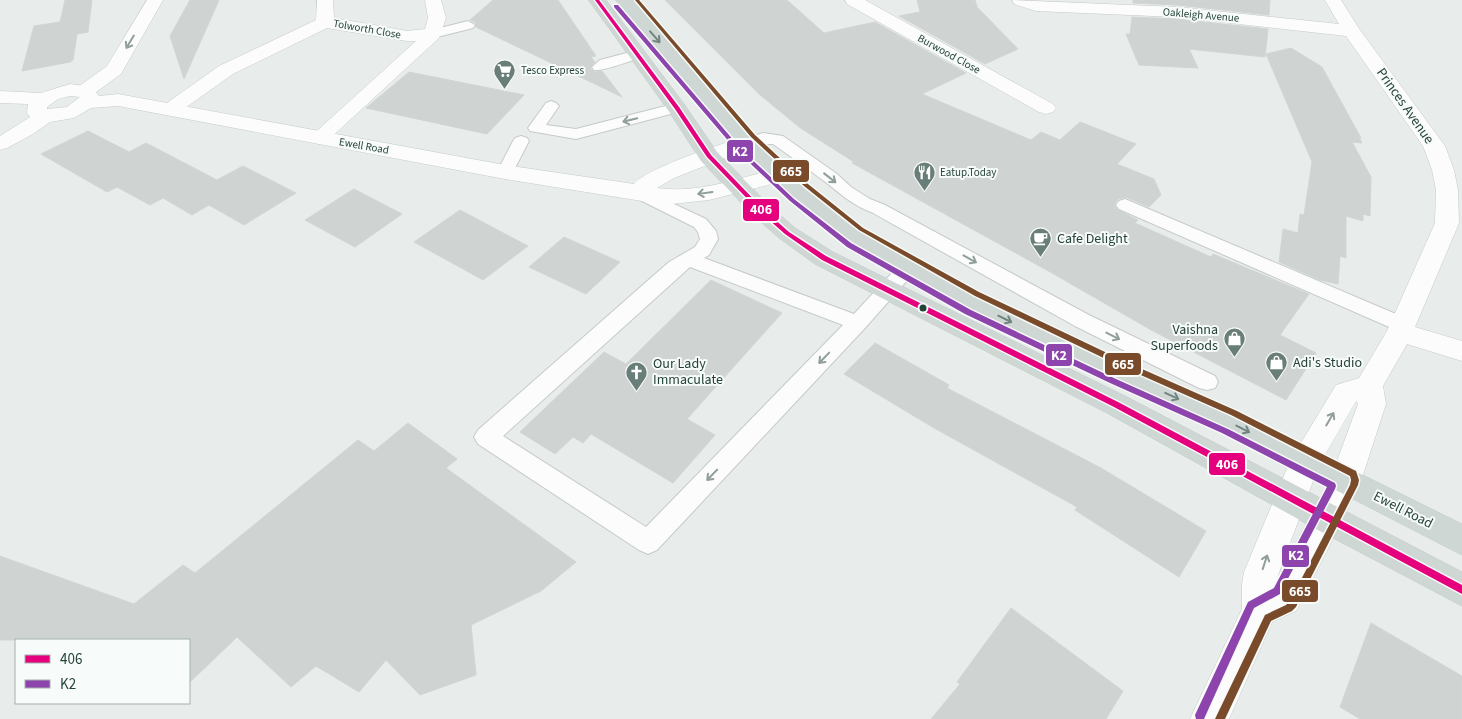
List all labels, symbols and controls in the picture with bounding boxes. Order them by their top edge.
street label: Oakleigh Avenue [1162,4,1240,26]
street label: Tolworth Close [332,16,403,42]
one-way arrow [650,31,661,44]
street label: Burwood Close [915,31,984,78]
one-way arrow [125,34,135,48]
supermarket icon: Tesco Express [493,58,517,89]
place label: Tesco Express [521,63,584,78]
street label: Princes Avenue [1371,64,1439,148]
one-way arrow [622,116,638,125]
street label: Ewell Road [338,134,390,158]
line badge: K2 [726,139,754,163]
text: K2 [732,142,748,162]
line badge: 665 [772,159,810,183]
restaurant icon: Eatup.Today [912,160,936,191]
text: 665 [780,162,802,182]
place label: Eatup.Today [940,165,996,180]
one-way arrow [823,173,836,184]
one-way arrow [697,189,713,199]
line badge: 406 [742,198,780,222]
text: 406 [750,200,772,220]
cafe icon: Cafe Delight [1029,227,1053,258]
place label: Cafe Delight [1057,229,1128,249]
one-way arrow [963,254,978,264]
unlabelled marker [918,303,928,313]
one-way arrow [997,315,1012,324]
place label: Vaishna Superfoods [1151,320,1218,356]
shop icon: Vaishna Superfoods [1222,326,1246,357]
one-way arrow [1105,332,1120,341]
line badge: K2 [1045,343,1073,367]
text: K2 [1051,346,1067,366]
shop icon: Adi's Studio [1265,351,1289,382]
one-way arrow [818,352,830,364]
line badge: 665 [1104,352,1142,376]
place label: Adi's Studio [1293,353,1362,373]
place label: Our Lady Immaculate [653,354,723,390]
text: 665 [1112,355,1134,375]
church icon: Our Lady Immaculate [625,360,649,391]
one-way arrow [1164,392,1179,402]
one-way arrow [1326,412,1336,426]
one-way arrow [1235,425,1250,434]
line badge: 406 [1208,452,1246,476]
text: 406 [1216,455,1238,475]
one-way arrow [706,469,718,482]
street label: Ewell Road [1370,486,1436,534]
line badge: K2 [1281,544,1310,568]
text: K2 [1288,546,1304,566]
one-way arrow [1260,554,1270,570]
line badge: 665 [1281,579,1319,603]
text: 665 [1289,582,1311,602]
legend [15,639,190,704]
text: 406 [60,649,82,670]
text: K2 [60,674,76,695]

